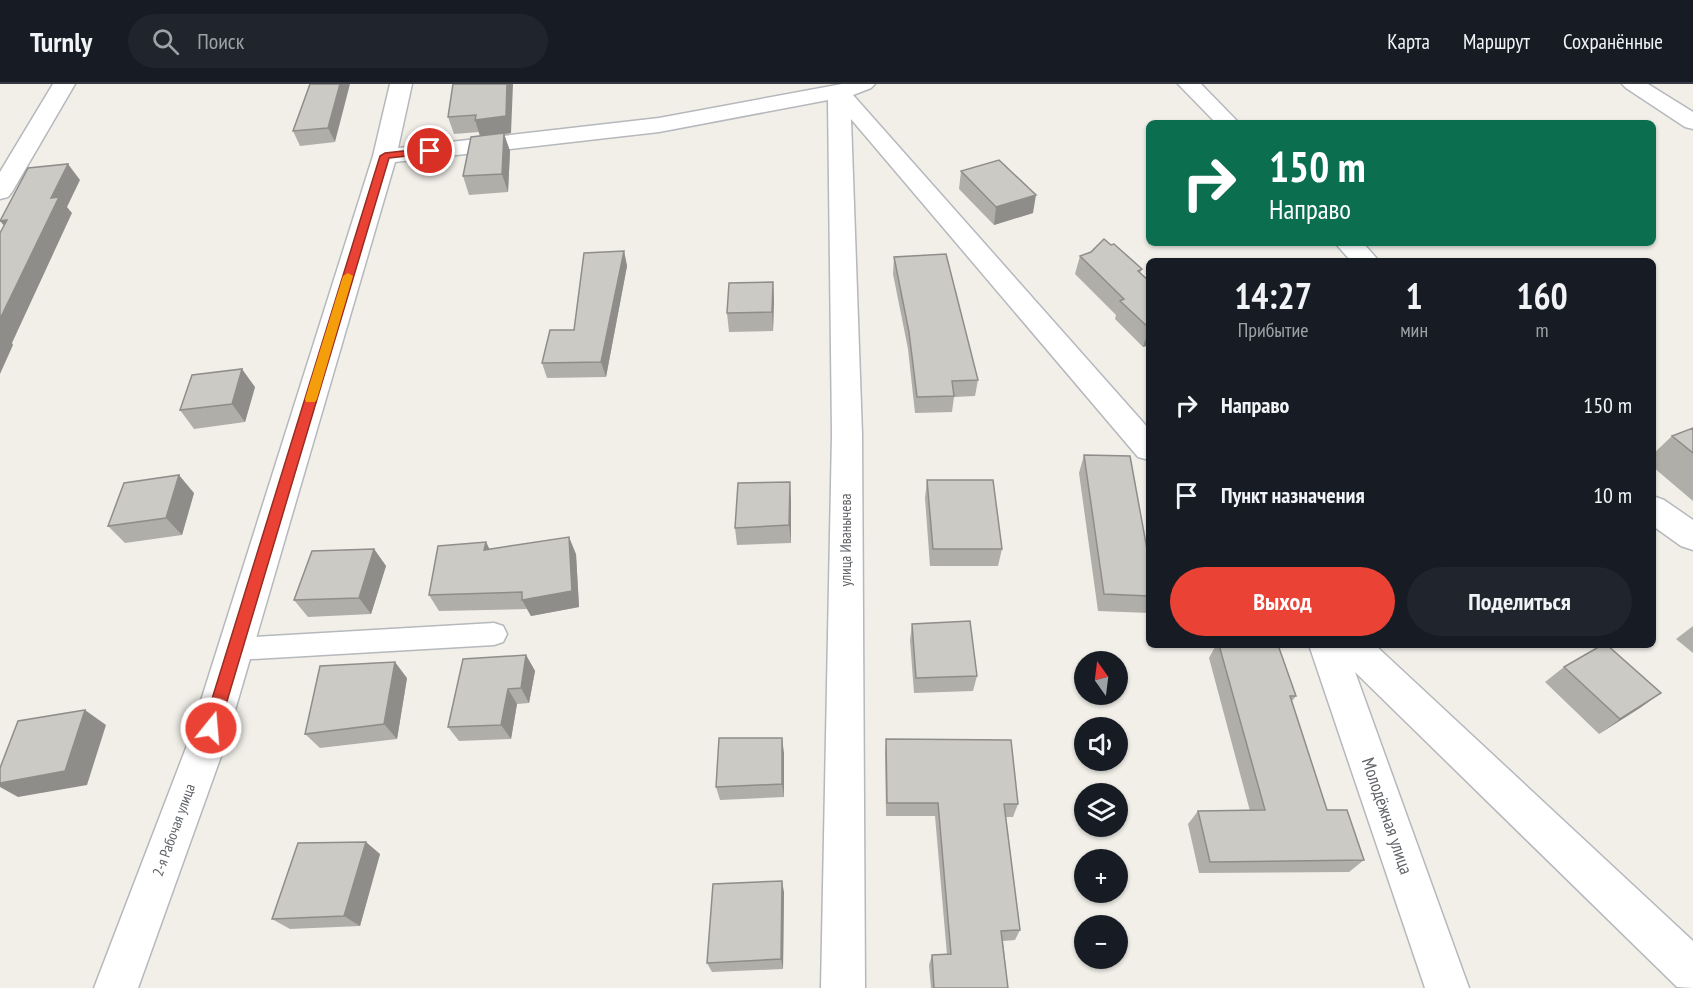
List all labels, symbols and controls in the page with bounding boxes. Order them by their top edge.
search box [128,14,548,68]
text: Turnly [30,23,92,60]
icon: search [149,25,182,58]
text: Поиск [197,27,244,55]
text: Карта [1387,28,1430,55]
text: Маршрут [1463,28,1530,55]
text: Сохранённые [1563,28,1663,55]
pin [404,125,455,176]
icon: arrive [413,134,446,167]
text: 150 m [1269,139,1366,194]
icon: right [1170,144,1248,222]
text: Направо [1269,192,1351,226]
text: 14:27 [1234,272,1312,319]
text: 1 [1406,272,1423,319]
text: 160 [1516,272,1568,319]
text: Прибытие [1238,317,1309,343]
text: мин [1400,317,1428,343]
text: m [1536,317,1549,343]
icon: right [1170,389,1203,422]
text: Направо [1221,391,1289,419]
text: 150 m [1583,391,1632,419]
icon: arrive [1170,479,1203,512]
text: Пункт назначения [1221,481,1365,509]
text: 10 m [1593,481,1632,509]
street label: улица Иванычева [836,494,855,586]
button: Выход [1170,567,1395,636]
button: Поделиться [1407,567,1632,636]
north arrow [1074,651,1128,705]
map controls [1074,651,1128,969]
position arrow [179,696,243,760]
button: sound [1074,717,1128,771]
street label: Молодёжная улица [1357,754,1418,877]
street label: 2-я Рабочая улица [148,781,199,879]
button: layers [1074,783,1128,837]
button: + [1074,849,1128,903]
button: − [1074,915,1128,969]

